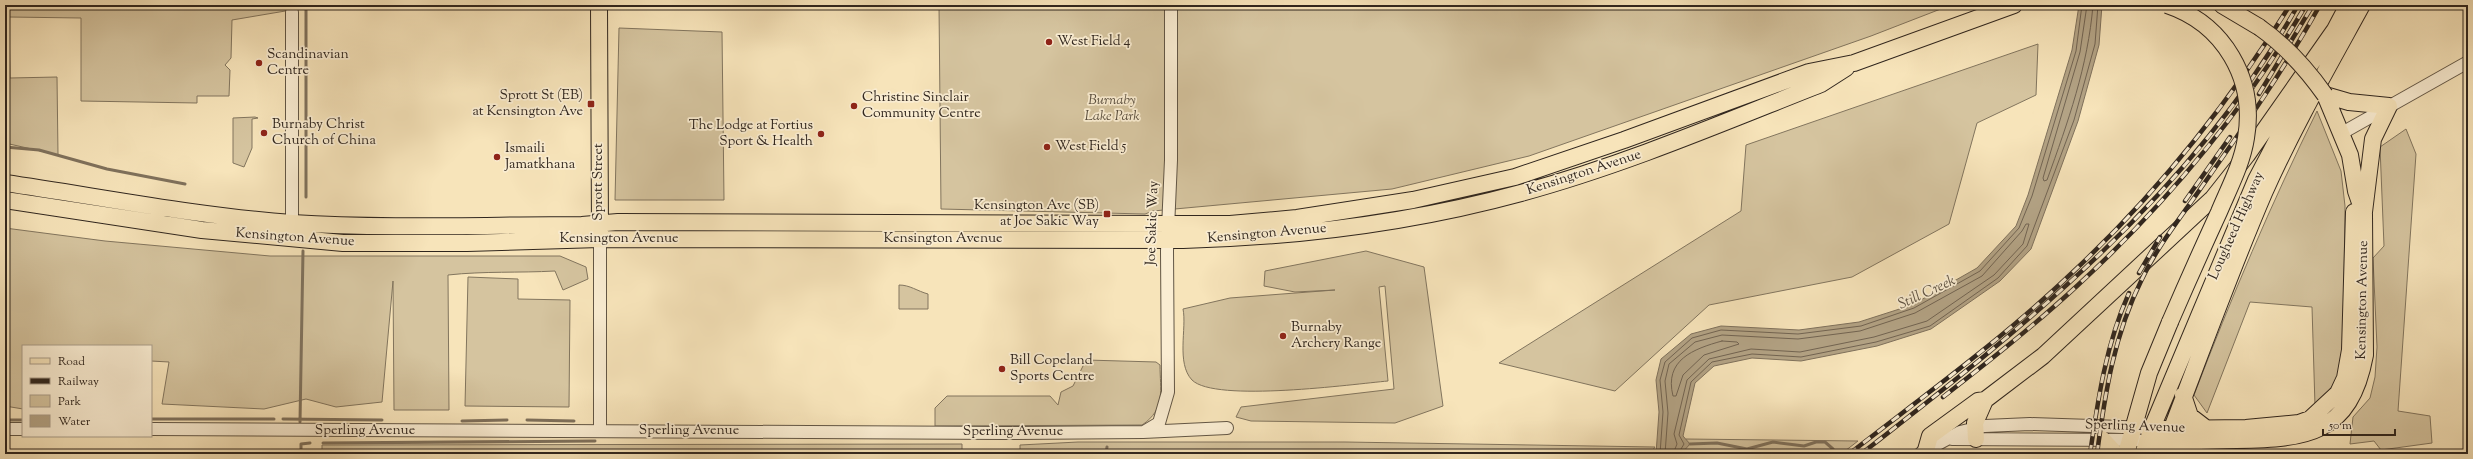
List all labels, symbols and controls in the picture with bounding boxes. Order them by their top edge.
place label: West Field 4 [1057,32,1131,52]
marker: West Field 4 [1044,37,1054,47]
place label: Scandinavian Centre [267,45,349,81]
marker: Scandinavian Centre [254,58,264,68]
place label: Sprott St (EB) at Kensington Ave [472,86,583,122]
place label: Christine Sinclair Community Centre [862,88,981,124]
park label: Burnaby Lake Park [1084,91,1140,127]
marker: Sprott St (EB) at Kensington Ave [586,99,596,109]
marker: Christine Sinclair Community Centre [849,101,859,111]
place label: Burnaby Christ Church of China [272,115,376,151]
place label: The Lodge at Fortius Sport & Health [689,116,813,152]
marker: Burnaby Christ Church of China [259,128,269,138]
marker: The Lodge at Fortius Sport & Health [816,129,826,139]
place label: West Field 5 [1055,137,1127,157]
place label: Ismaili Jamatkhana [504,139,576,175]
marker: West Field 5 [1042,142,1052,152]
street label: Sprott Street [589,143,609,221]
street label: Kensington Avenue [1524,145,1644,201]
marker: Ismaili Jamatkhana [492,152,502,162]
street label: Lougheed Highway [2204,169,2270,283]
street label: Joe Sakic Way [1141,180,1164,267]
place label: Kensington Ave (SB) at Joe Sakic Way [974,196,1099,232]
marker: Kensington Ave (SB) at Joe Sakic Way [1102,209,1112,219]
street label: Kensington Avenue [1207,219,1327,249]
street label: Kensington Avenue [235,224,355,252]
street label: Kensington Avenue [559,229,679,249]
street label: Kensington Avenue [883,229,1003,249]
street label: Kensington Avenue [2352,240,2374,360]
water label: Still Creek [1895,270,1959,315]
place label: Burnaby Archery Range [1291,318,1381,354]
marker: Burnaby Archery Range [1278,331,1288,341]
legend [22,345,152,437]
place label: Bill Copeland Sports Centre [1010,351,1094,387]
text: Road [58,353,85,371]
marker: Bill Copeland Sports Centre [997,364,1007,374]
text: Railway [58,373,99,391]
text: Park [58,393,81,411]
scale bar [2323,411,2395,437]
text: Water [58,413,91,431]
street label: Sperling Avenue [2084,415,2186,439]
text: 50 m [2328,417,2352,435]
street label: Sperling Avenue [315,421,415,441]
street label: Sperling Avenue [639,421,739,441]
street label: Sperling Avenue [963,422,1063,442]

